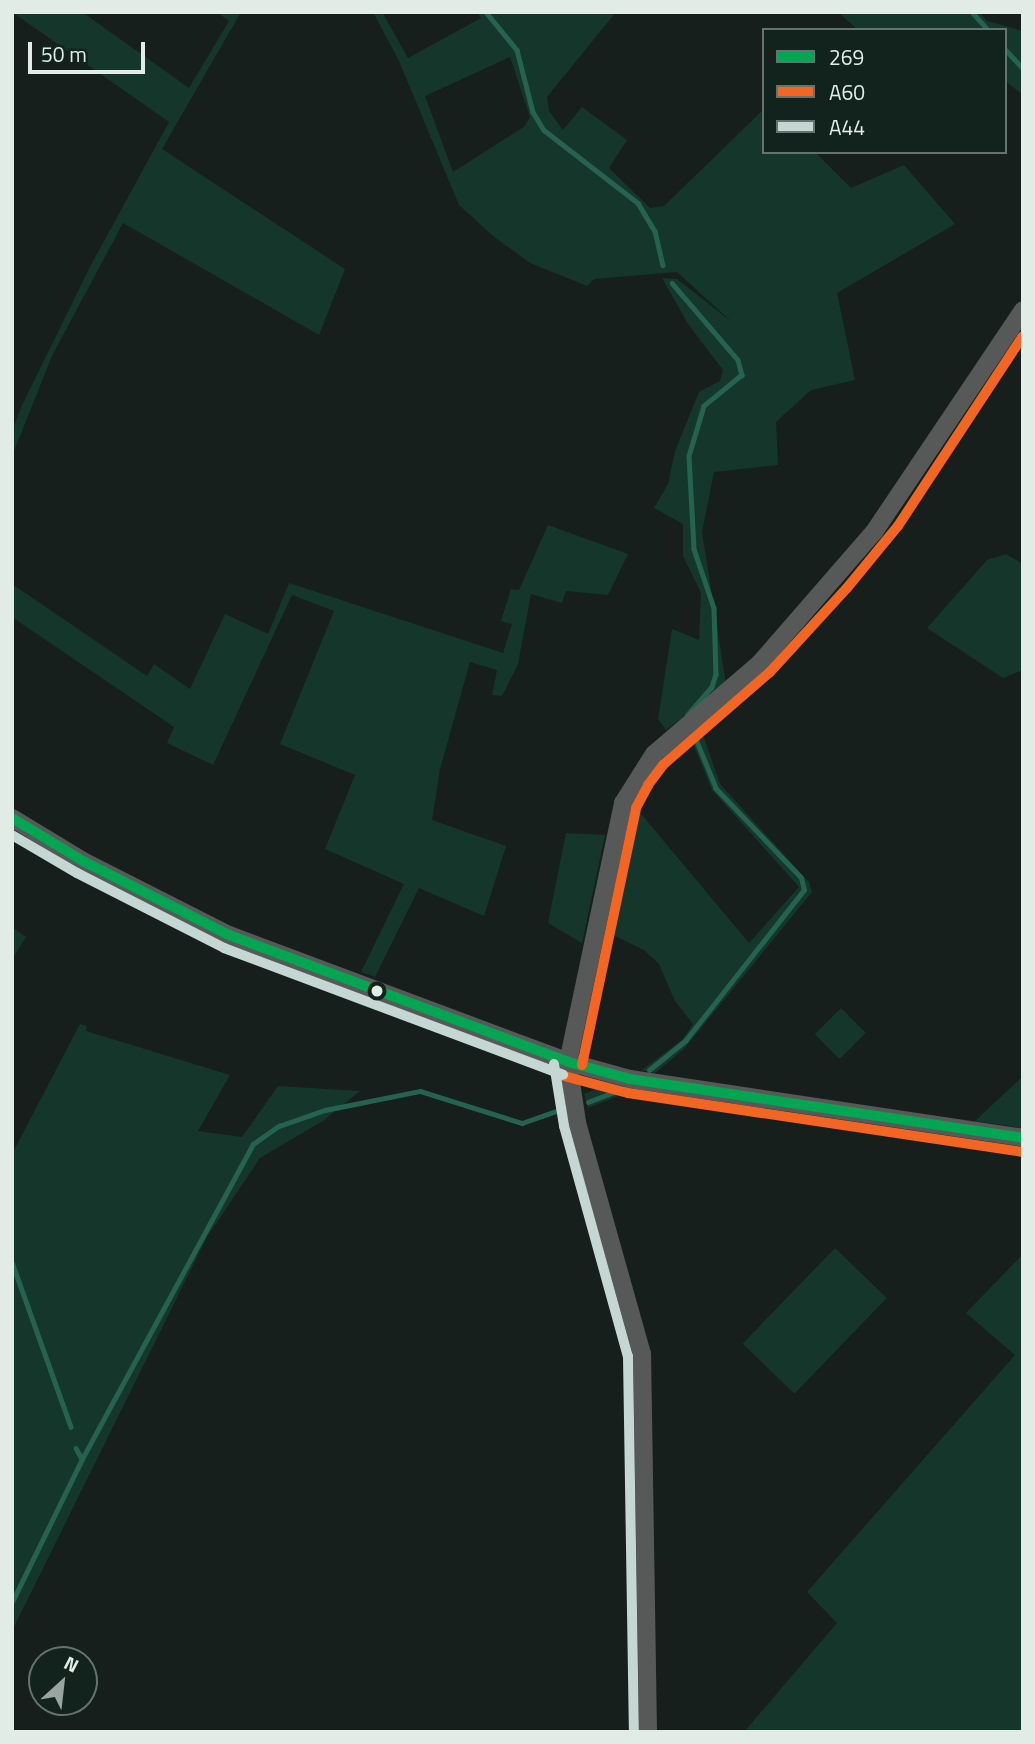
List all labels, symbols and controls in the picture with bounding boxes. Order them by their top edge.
scale bar [32,28,149,72]
legend [762,28,1007,154]
text: 50 m [41,38,87,70]
text: 269 [829,41,864,73]
text: A60 [829,76,865,108]
text: A44 [829,111,865,143]
unlabelled marker [370,984,384,998]
north arrow [28,1646,98,1716]
text: N [59,1648,84,1680]

